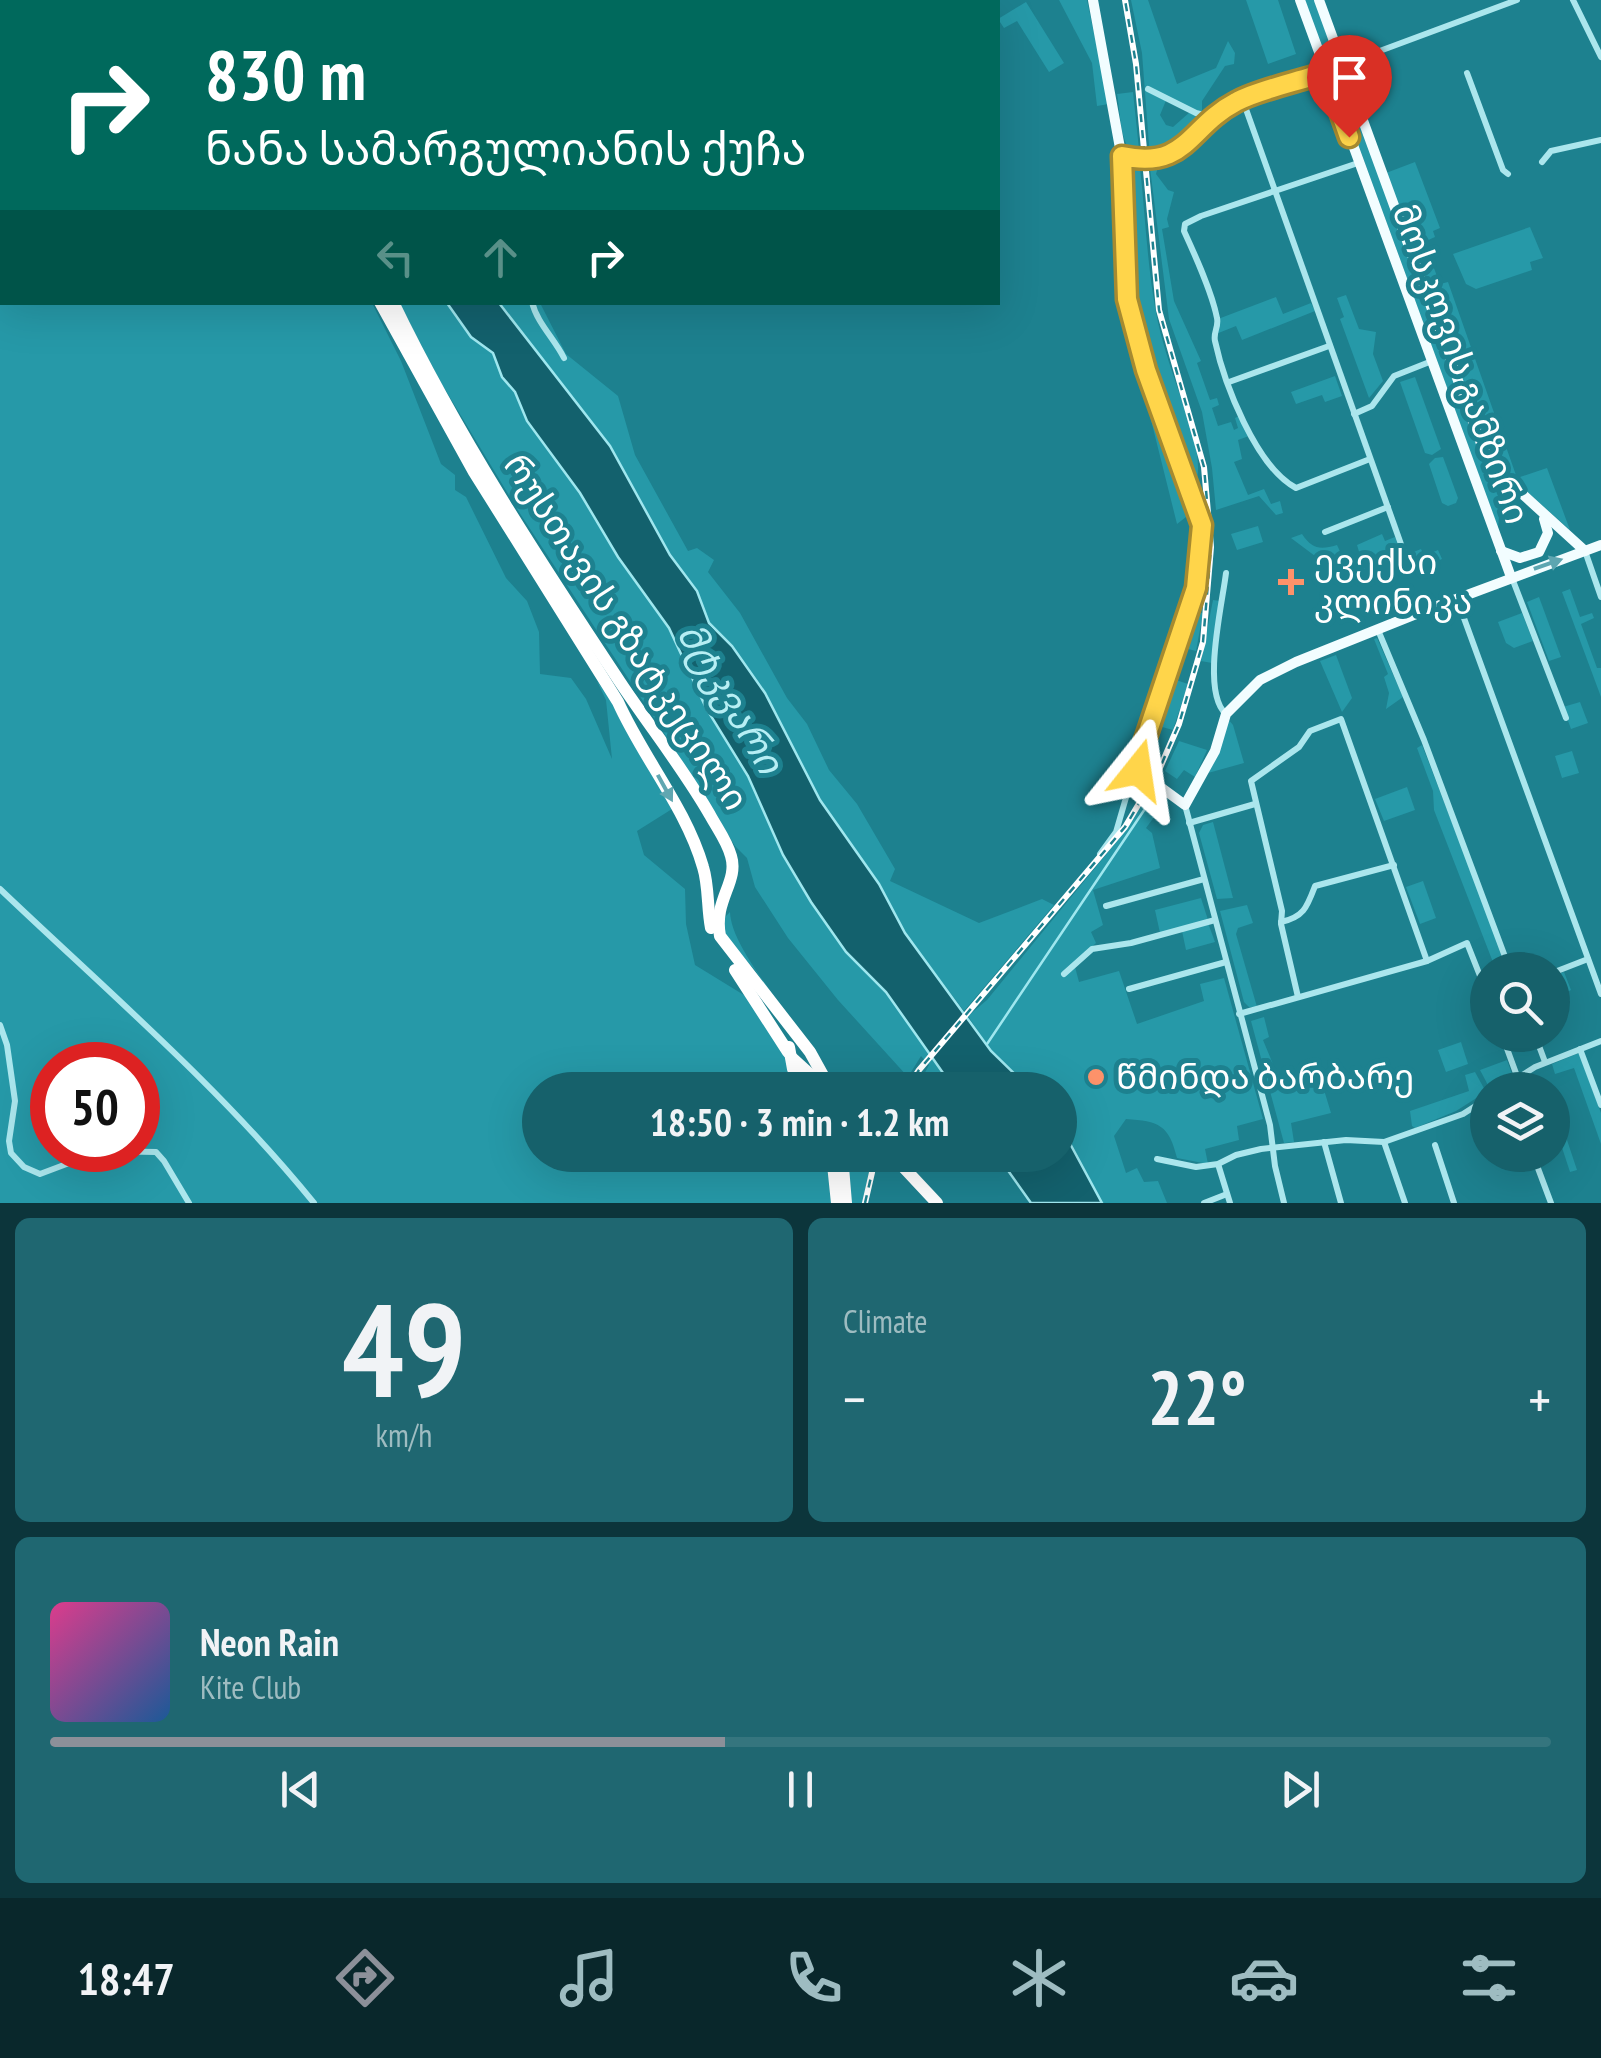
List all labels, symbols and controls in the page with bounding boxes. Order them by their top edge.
text: 830 m [205,29,366,119]
pin [1307,35,1392,138]
icon: right [40,40,170,170]
icon: arrive [1322,50,1377,105]
text: ნანა სამარგულიანის ქუჩა [205,119,806,177]
street label: მოსკოვის გამზირი [1383,197,1541,530]
icon: left [368,230,423,285]
icon: ahead [473,230,528,285]
icon: right [578,230,633,285]
street label: რუსთავის გზატკეცილი [494,444,760,819]
place label: ევექსი კლინიკა [1314,538,1472,624]
one-way arrow [1533,556,1563,571]
marker: ევექსი კლინიკა [1278,569,1304,595]
water label: მტკვარი [667,613,797,784]
position arrow [1086,718,1190,822]
one-way arrow [656,773,673,802]
map controls [1470,952,1570,1172]
button: search [1470,952,1570,1052]
speed limit sign: 50 [30,1042,160,1172]
place label: წმინდა ბარბარე [1116,1053,1414,1099]
marker: წმინდა ბარბარე [1085,1066,1107,1088]
button: layers [1470,1072,1570,1172]
text: 18:50 · 3 min · 1.2 km [650,1097,949,1146]
text: 49 [342,1265,466,1433]
text: Climate [843,1300,927,1342]
text: 22° [1147,1349,1247,1446]
text: − [843,1363,866,1434]
text: + [1528,1363,1551,1434]
text: km/h [376,1414,432,1456]
text: Neon Rain [200,1617,339,1666]
text: Kite Club [200,1666,301,1708]
icon: previous [273,1762,328,1817]
icon: pause [773,1762,828,1817]
icon: next [1273,1762,1328,1817]
icon: directions [330,1943,400,2013]
icon: music [554,1943,624,2013]
icon: phone [779,1943,849,2013]
icon: climate [1004,1943,1074,2013]
icon: car [1229,1943,1299,2013]
icon: filters [1454,1943,1524,2013]
text: 18:47 [77,1949,175,2007]

